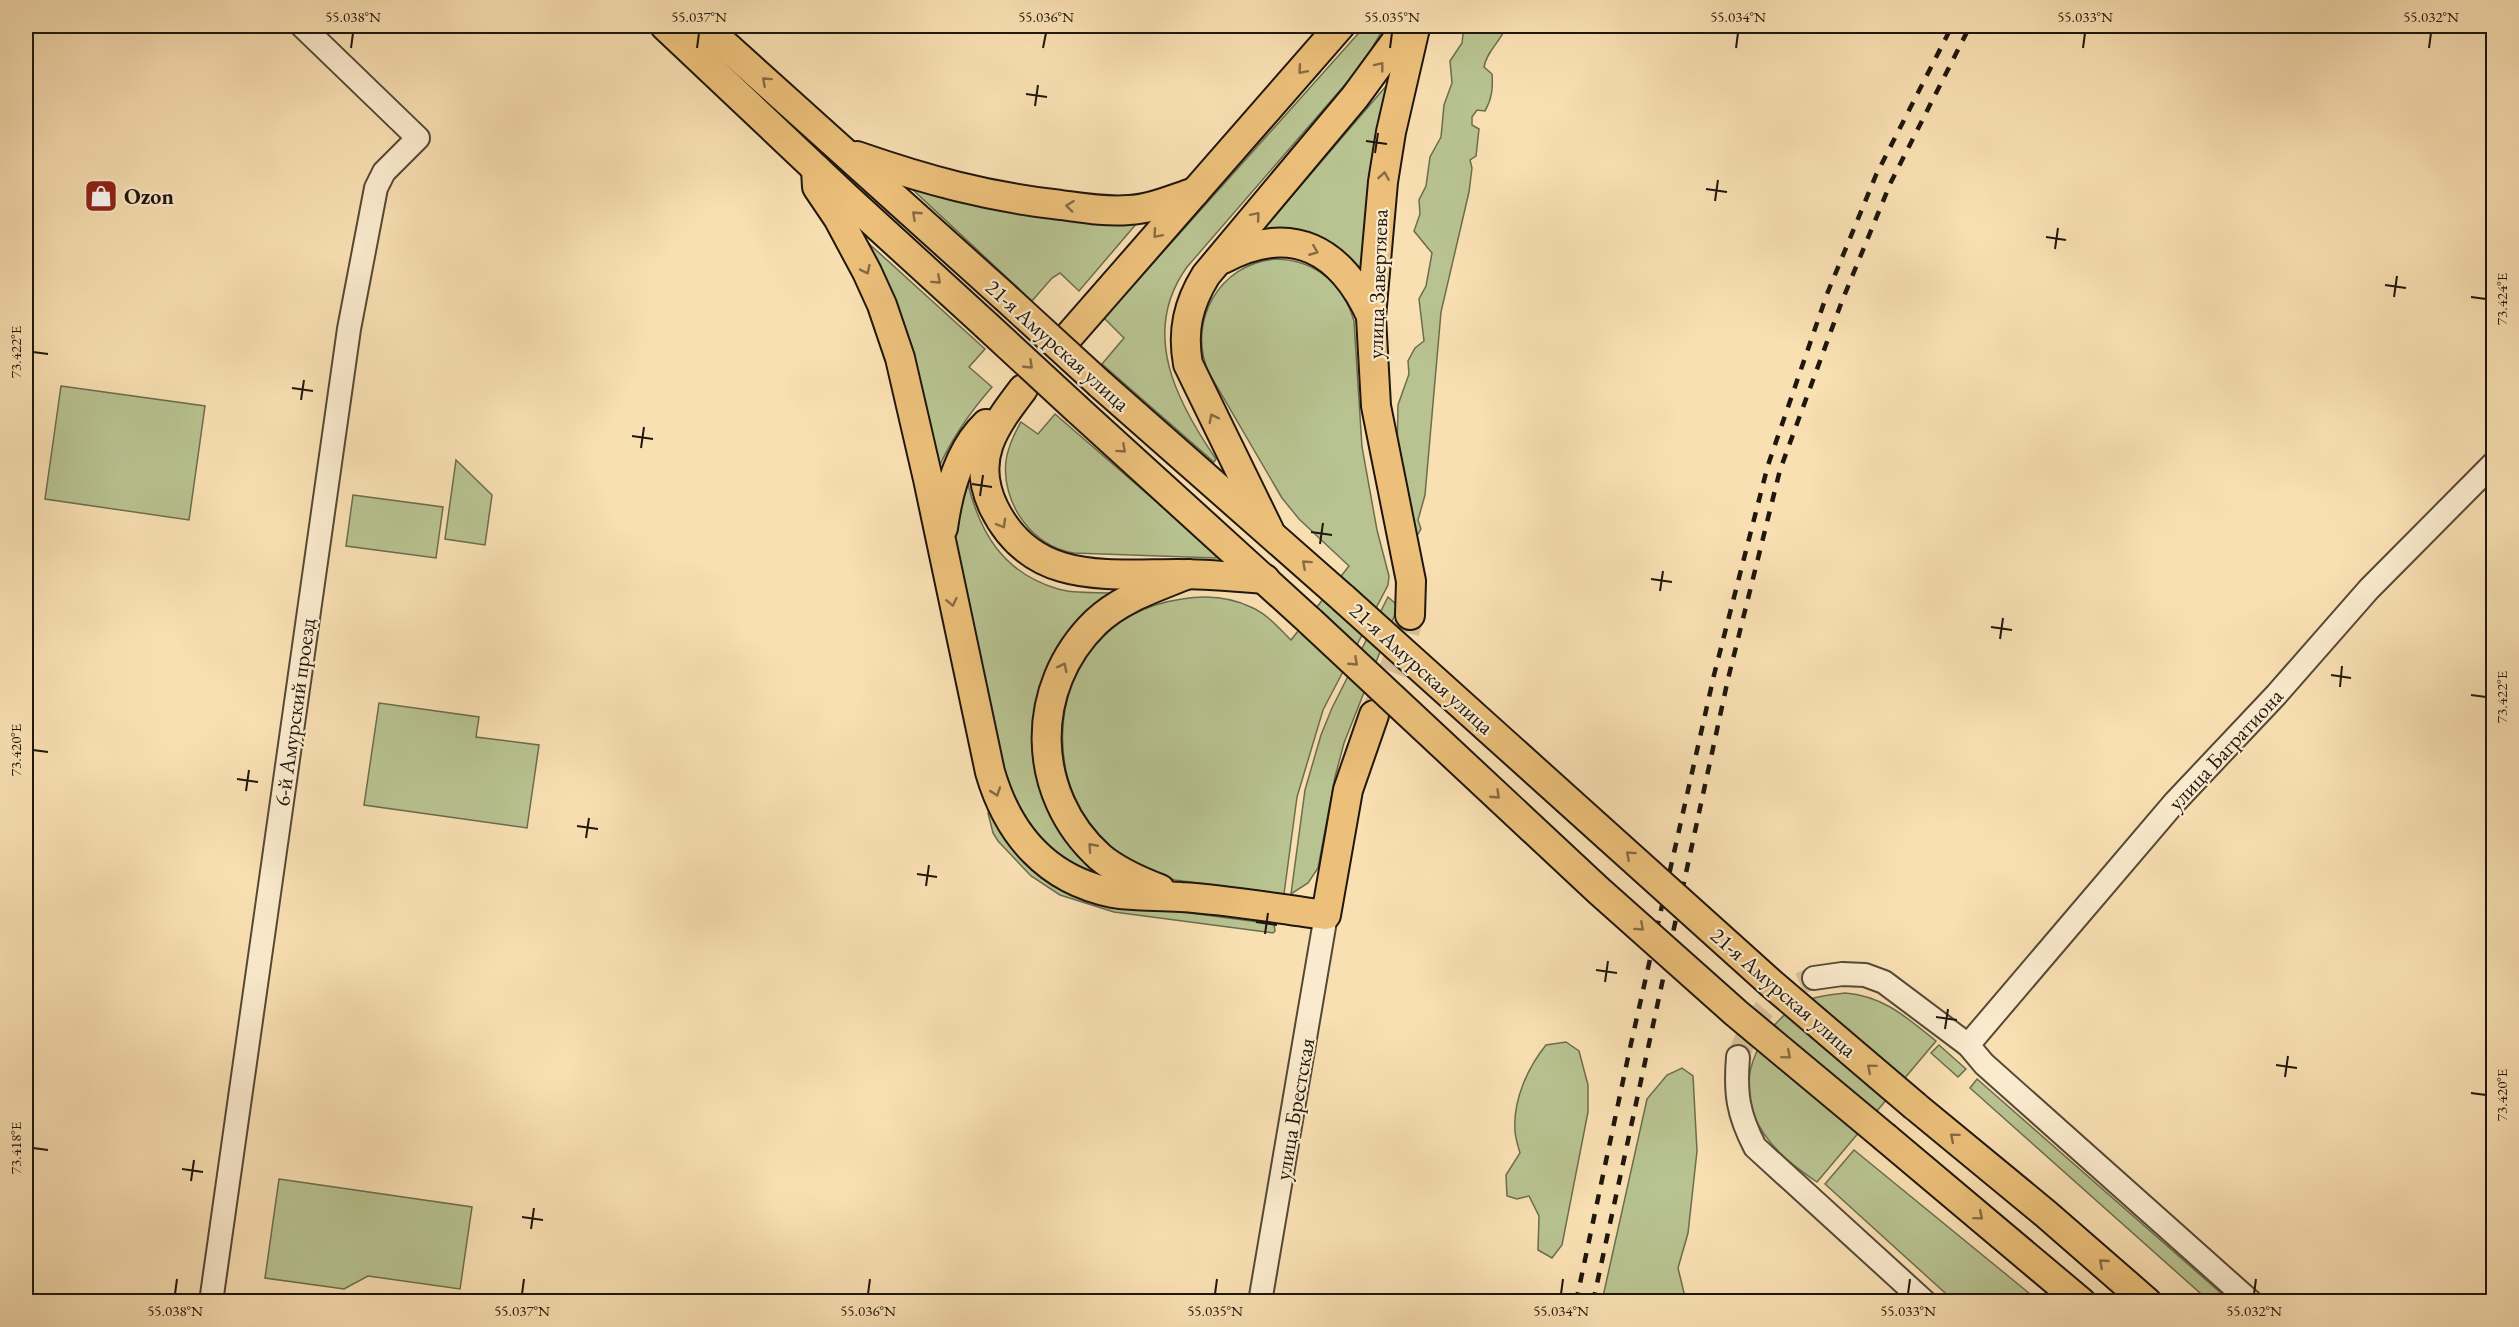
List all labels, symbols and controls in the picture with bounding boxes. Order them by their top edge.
text: 55.038°N [325,7,381,26]
text: 55.037°N [671,7,727,26]
text: 55.036°N [1018,7,1074,26]
text: 55.035°N [1364,7,1420,26]
text: 55.034°N [1710,7,1766,26]
text: 55.033°N [2057,7,2113,26]
text: 55.032°N [2403,7,2459,26]
one-way arrow [1373,61,1384,72]
one-way arrow [1298,63,1309,74]
one-way arrow [762,77,772,88]
one-way arrow [1377,171,1390,181]
shop icon: Ozon [83,178,119,214]
place label: Ozon [124,182,174,211]
one-way arrow [1066,201,1075,213]
street label: улица Завертяева [1360,208,1395,360]
one-way arrow [912,211,923,222]
one-way arrow [1249,212,1260,223]
one-way arrow [1153,227,1164,238]
one-way arrow [1308,244,1319,256]
one-way arrow [859,263,870,274]
text: 73.424°E [2492,272,2511,325]
one-way arrow [930,273,941,284]
street label: 21-я Амурская улица [979,273,1136,418]
text: 73.422°E [6,325,25,378]
one-way arrow [1022,358,1033,369]
one-way arrow [1209,414,1221,425]
one-way arrow [1115,442,1126,453]
one-way arrow [995,517,1007,528]
one-way arrow [1302,560,1313,571]
street label: 21-я Амурская улица [1343,596,1500,741]
one-way arrow [945,597,958,607]
street label: 6-й Амурский проезд [267,616,322,808]
one-way arrow [1346,654,1357,665]
one-way arrow [1056,663,1067,673]
text: 73.422°E [2492,670,2511,723]
street label: улица Багратиона [2161,682,2290,817]
text: 73.420°E [6,723,25,776]
one-way arrow [989,786,1002,797]
one-way arrow [1490,788,1500,799]
one-way arrow [1088,843,1099,854]
one-way arrow [1626,851,1637,862]
one-way arrow [1633,920,1643,931]
street label: 21-я Амурская улица [1704,921,1863,1064]
street label: улица Брестская [1268,1036,1321,1182]
one-way arrow [1780,1048,1791,1059]
one-way arrow [1867,1064,1878,1075]
text: 73.420°E [2492,1068,2511,1121]
text: 73.418°E [6,1121,25,1174]
one-way arrow [1949,1134,1960,1145]
one-way arrow [1972,1209,1983,1220]
one-way arrow [2099,1259,2110,1270]
text: 55.038°N [147,1301,203,1320]
text: 55.037°N [494,1301,550,1320]
text: 55.036°N [840,1301,896,1320]
text: 55.035°N [1187,1301,1243,1320]
text: 55.034°N [1533,1301,1589,1320]
text: 55.033°N [1880,1301,1936,1320]
text: 55.032°N [2226,1301,2282,1320]

